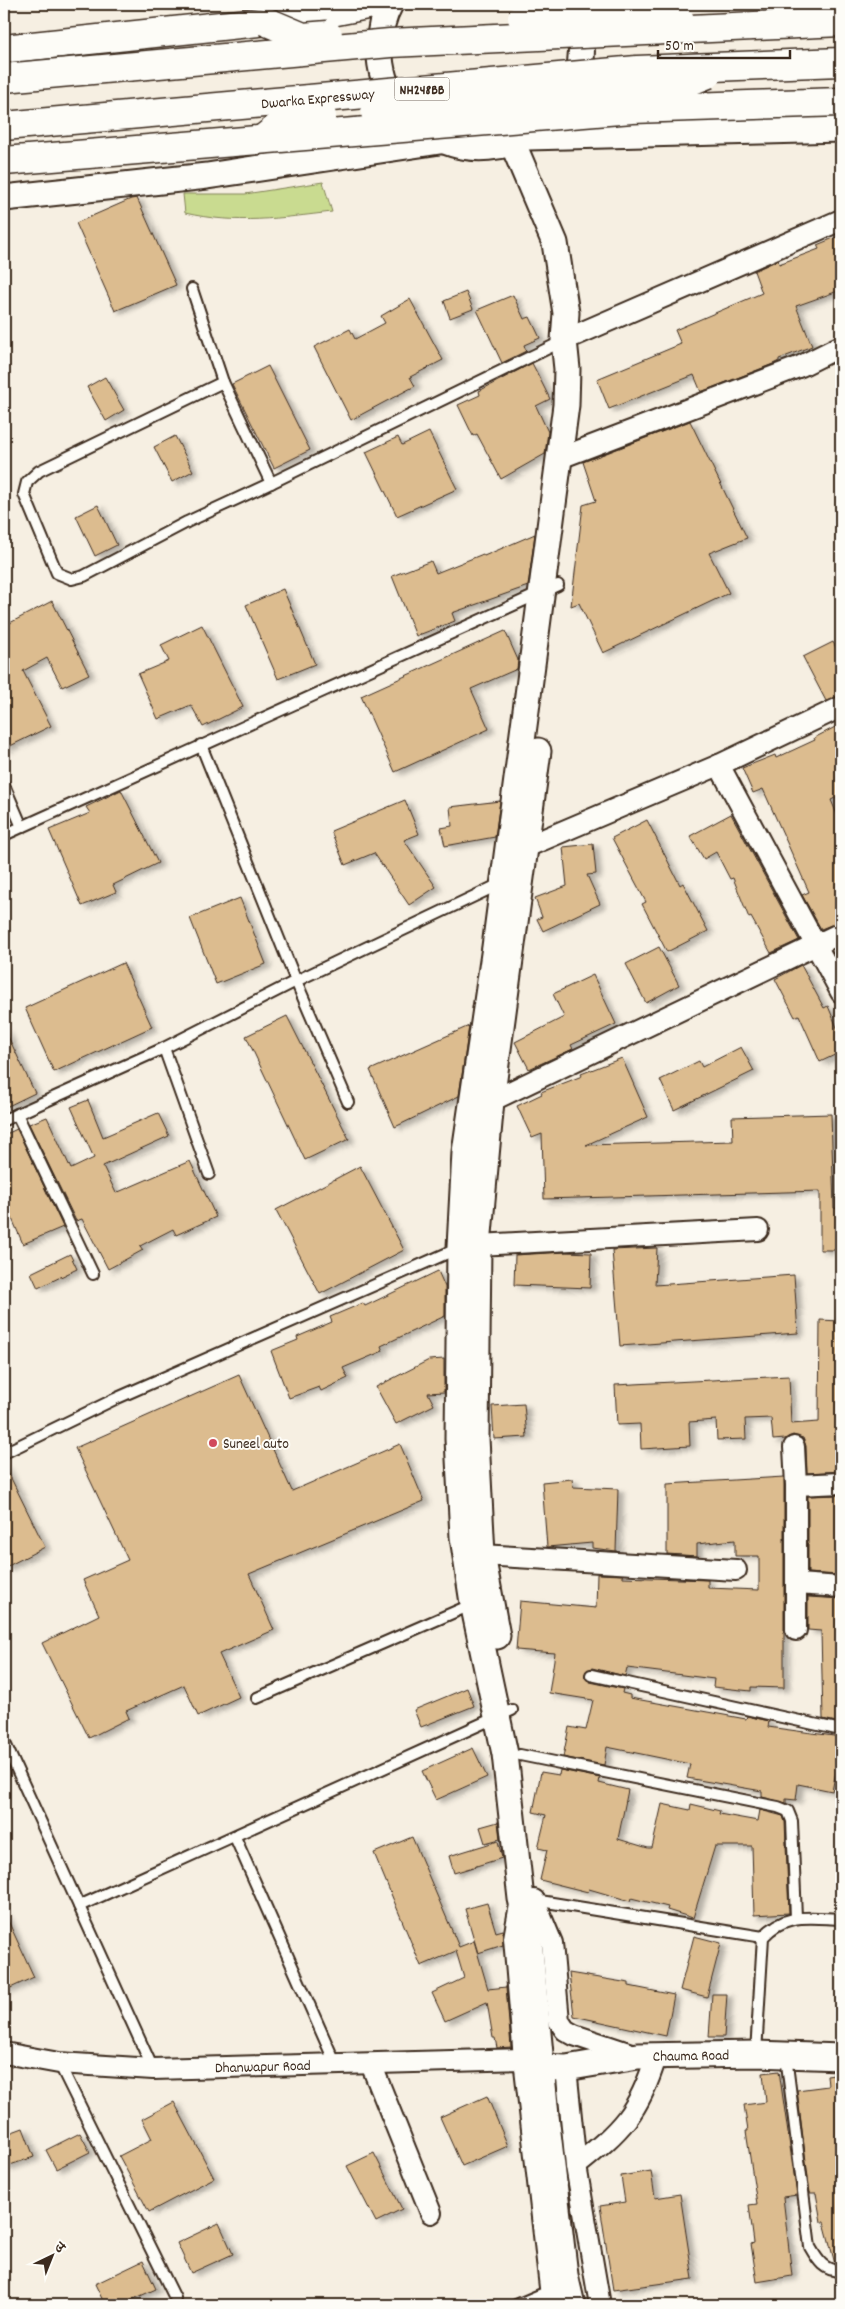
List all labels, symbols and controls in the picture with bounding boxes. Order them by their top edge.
scale bar [658,28,790,60]
text: 50 m [665,36,694,58]
road number: NH248BB [394,78,450,100]
street label: Dwarka Expressway [260,84,376,116]
place label: Suneel auto [223,1434,289,1456]
marker: Suneel auto [207,1437,219,1449]
street label: Chauma Road [652,2045,730,2069]
street label: Dhanwapur Road [215,2056,311,2080]
north arrow [28,2232,78,2282]
text: उ [49,2237,70,2259]

